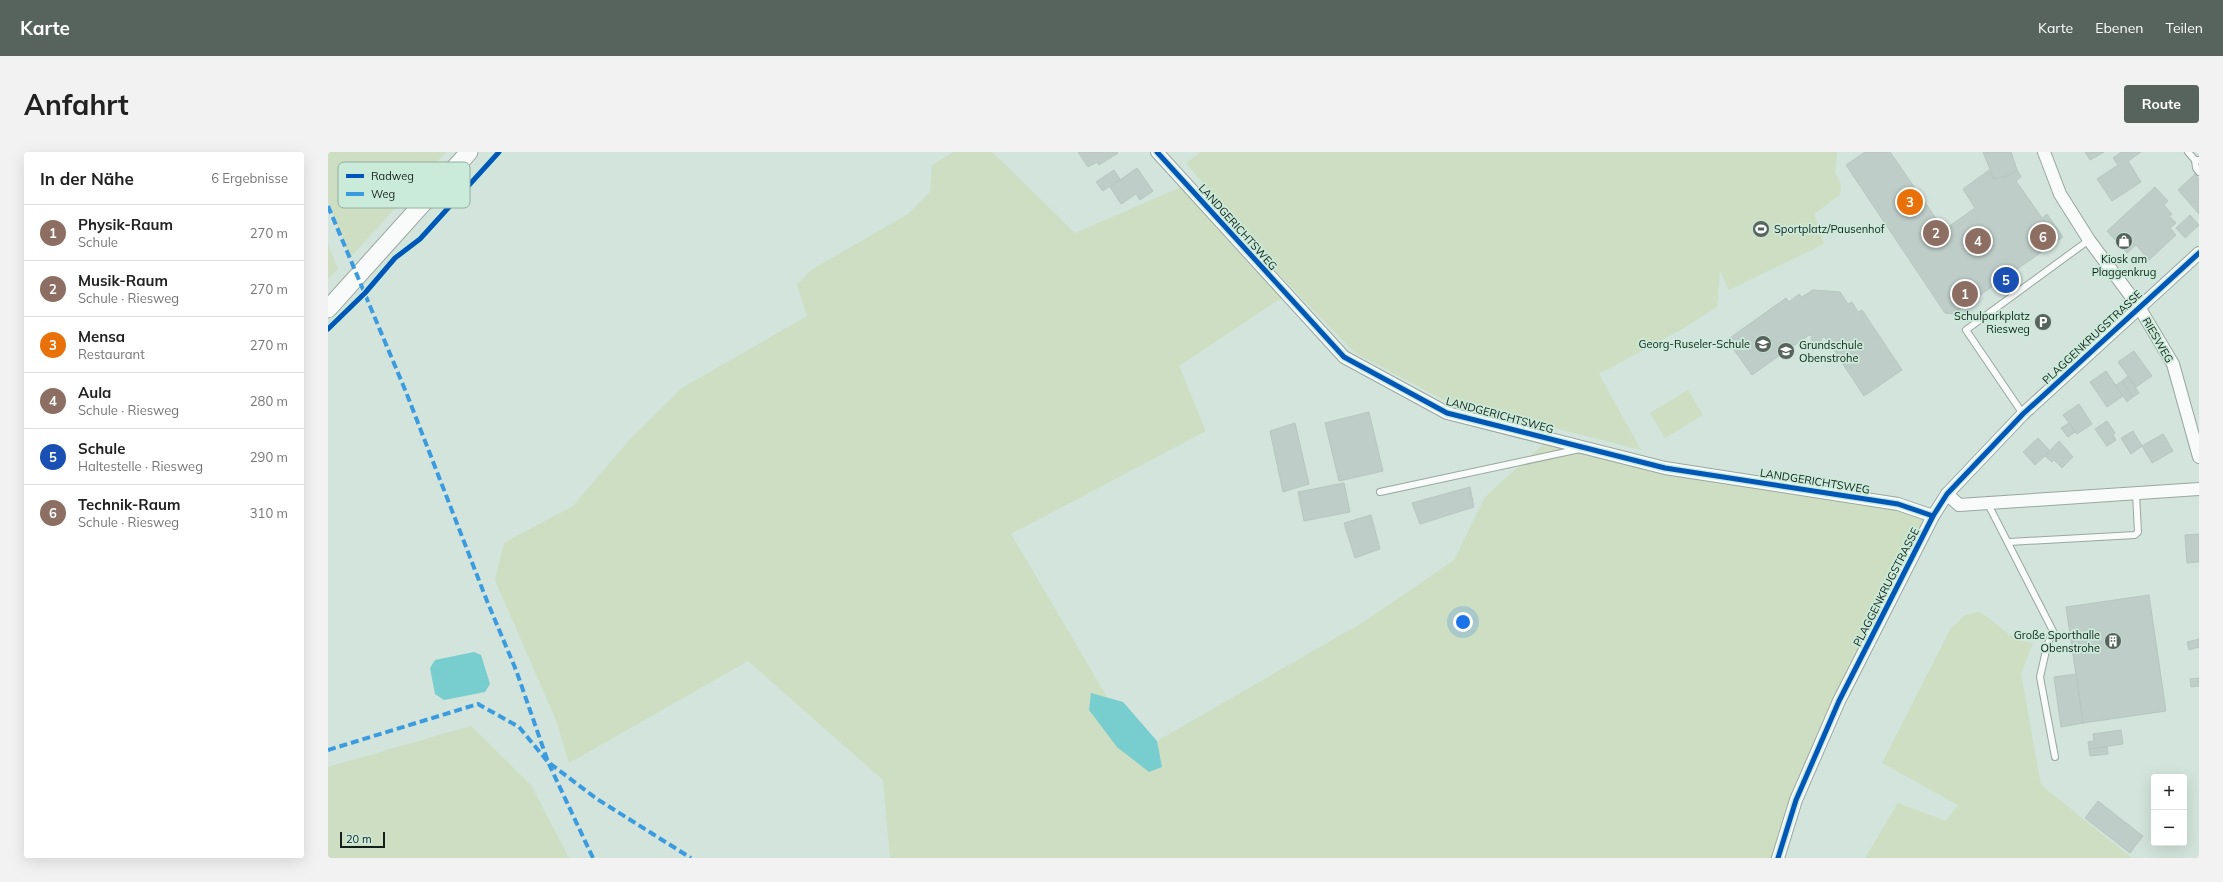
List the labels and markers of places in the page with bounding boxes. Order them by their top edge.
pin: 3 [1897,187,1923,217]
pin: 2 [1923,218,1949,248]
sports icon: Sportplatz/Pausenhof [1751,219,1771,239]
place label: Sportplatz/Pausenhof [1774,222,1885,236]
pin: 6 [2030,222,2056,252]
pin: 4 [1965,226,1991,256]
shop icon: Kiosk am Plaggenkrug [2114,231,2134,251]
place label: Kiosk am Plaggenkrug [2092,252,2156,279]
pin: 5 [1993,265,2019,295]
pin: 1 [1952,279,1978,309]
place label: Schulparkplatz Riesweg [1954,309,2030,336]
parking icon: Schulparkplatz Riesweg [2033,312,2053,332]
school or university icon: Georg-Ruseler-Schule [1753,334,1773,354]
place label: Georg-Ruseler-Schule [1639,337,1750,351]
place label: Grundschule Obenstrohe [1799,338,1863,365]
school or university icon: Grundschule Obenstrohe [1776,341,1796,361]
place label: Große Sporthalle Obenstrohe [2014,628,2100,655]
building icon: Große Sporthalle Obenstrohe [2103,631,2123,651]

